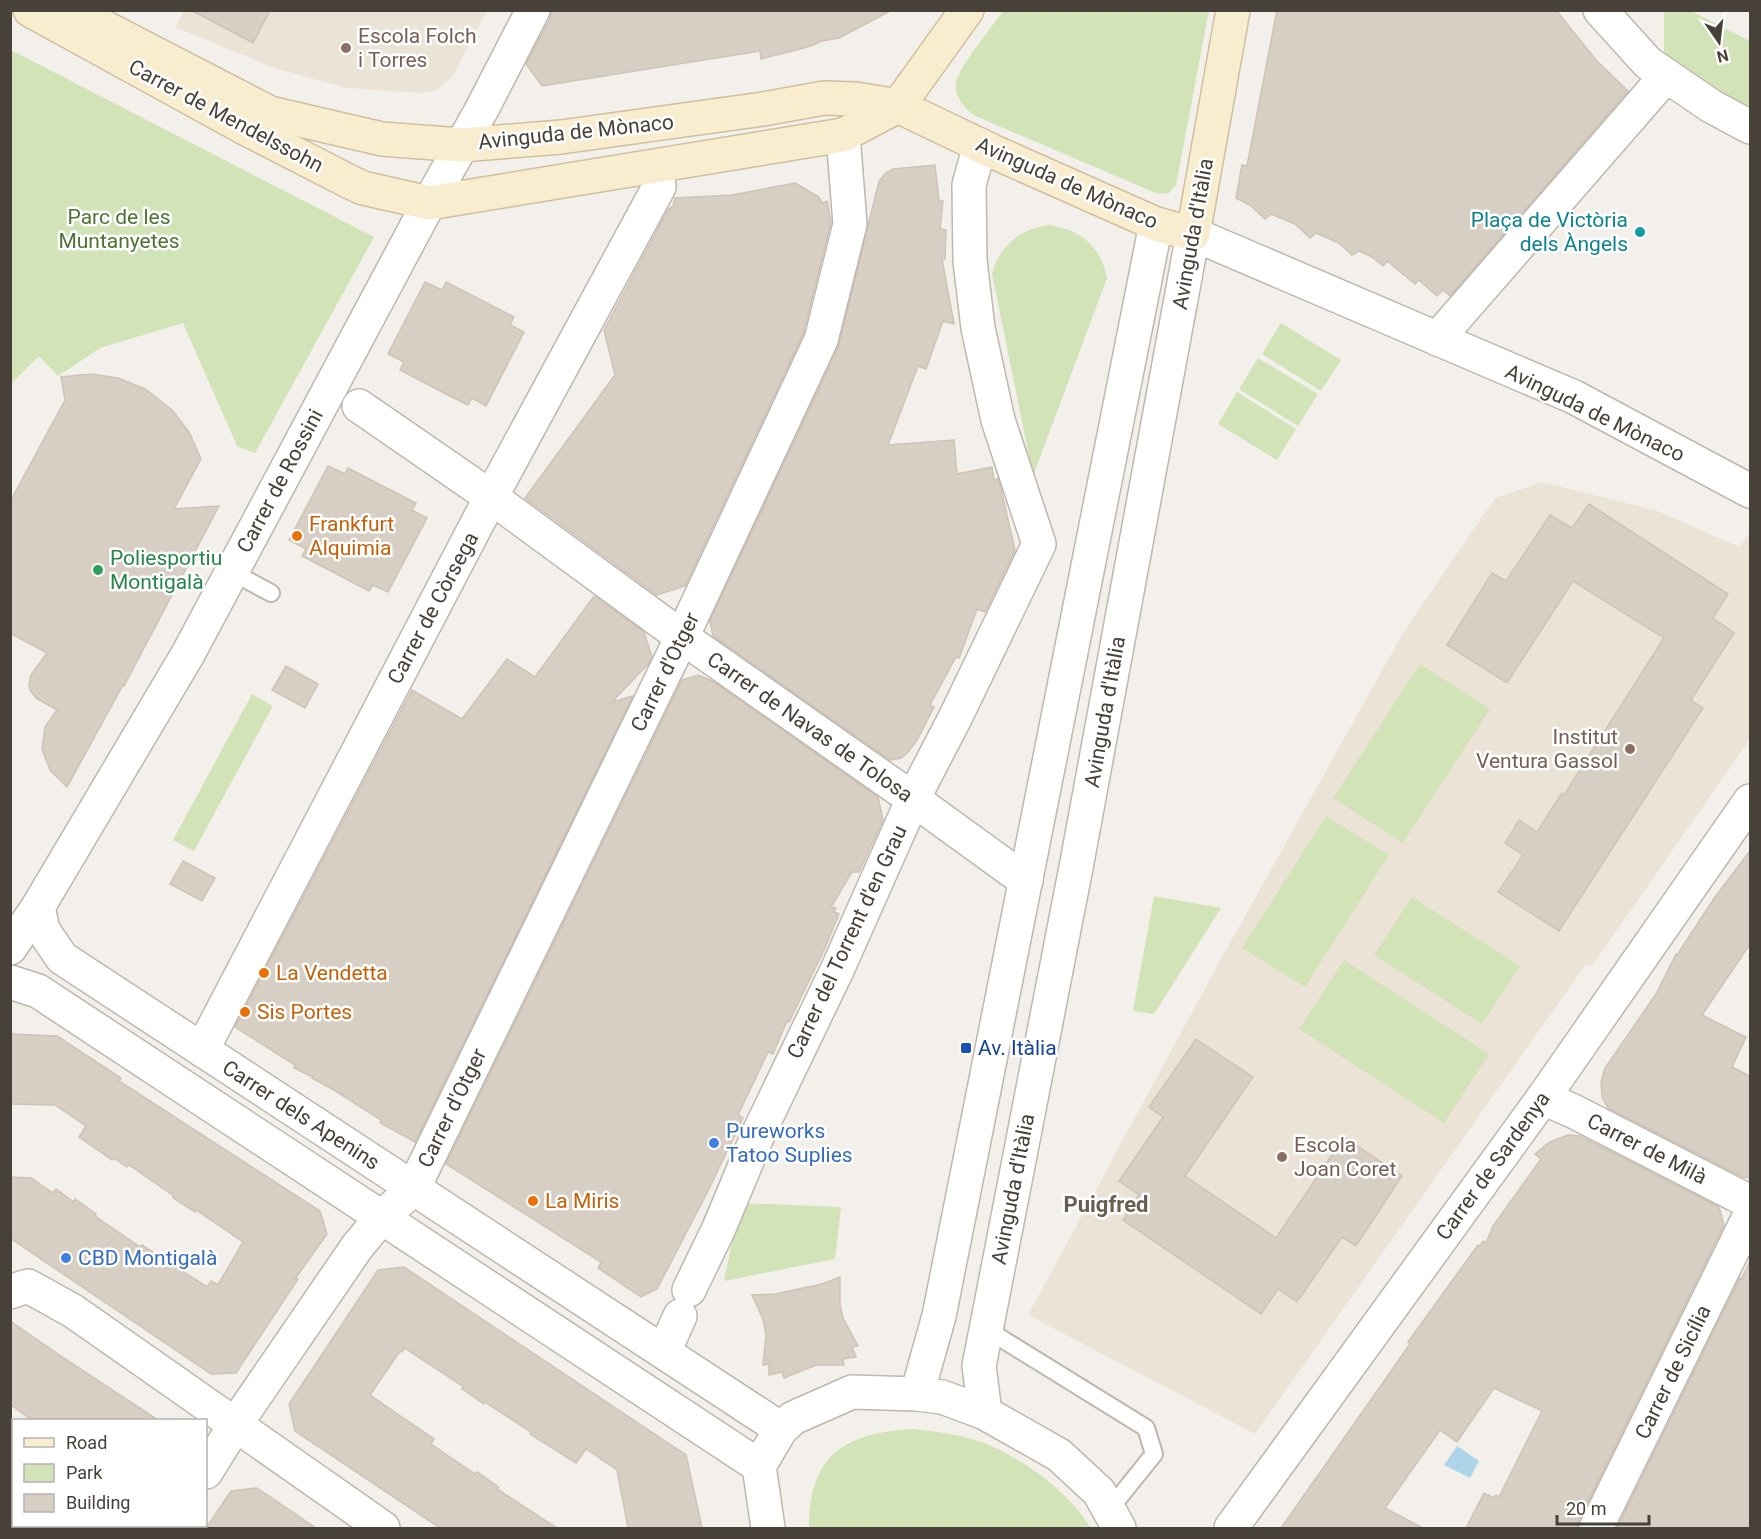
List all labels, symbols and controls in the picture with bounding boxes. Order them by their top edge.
north arrow [1689,12,1749,72]
place label: Escola Folch i Torres [358,24,477,72]
marker: Escola Folch i Torres [339,41,353,55]
text: N [1715,45,1730,67]
street label: Carrer de Mendelssohn [125,55,327,177]
street label: Avinguda de Mònaco [477,110,675,154]
street label: Avinguda de Mònaco [972,132,1162,234]
street label: Avinguda d'Itàlia [1168,157,1218,311]
park label: Parc de les Muntanyetes [58,205,180,253]
place label: Plaça de Victòria dels Àngels [1471,208,1628,256]
marker: Plaça de Victòria dels Àngels [1633,225,1647,239]
street label: Avinguda de Mònaco [1501,359,1689,467]
street label: Carrer de Rossini [232,405,328,557]
place label: Frankfurt Alquimia [309,512,394,560]
street label: Carrer de Còrsega [383,528,483,688]
marker: Frankfurt Alquimia [290,529,304,543]
place label: Poliesportiu Montigalà [110,546,222,594]
marker: Poliesportiu Montigalà [91,563,105,577]
street label: Carrer d'Otger [626,609,704,735]
street label: Avinguda d'Itàlia [1080,635,1130,789]
street label: Carrer de Navas de Tolosa [703,647,917,807]
place label: Institut Ventura Gassol [1476,725,1618,773]
marker: Institut Ventura Gassol [1623,742,1637,756]
street label: Carrer del Torrent d'en Grau [782,822,912,1062]
place label: La Vendetta [276,961,388,985]
marker: La Vendetta [257,966,271,980]
place label: Sis Portes [257,1000,352,1024]
marker: Sis Portes [238,1005,252,1019]
place label: Av. Itàlia [978,1036,1057,1060]
marker: Av. Itàlia [959,1041,973,1055]
street label: Carrer d'Otger [413,1045,491,1171]
street label: Carrer dels Apenins [218,1055,384,1175]
street label: Carrer de Sardenya [1431,1087,1555,1245]
street label: Carrer de Milà [1583,1109,1711,1189]
street label: Avinguda d'Itàlia [987,1112,1039,1266]
place label: Pureworks Tatoo Suplies [726,1119,853,1167]
place label: Escola Joan Coret [1294,1133,1396,1181]
marker: Pureworks Tatoo Suplies [707,1136,721,1150]
marker: Escola Joan Coret [1275,1150,1289,1164]
place label: La Miris [545,1189,619,1213]
district label: Puigfred [1064,1192,1148,1217]
marker: La Miris [526,1194,540,1208]
place label: CBD Montigalà [78,1246,217,1270]
marker: CBD Montigalà [59,1251,73,1265]
street label: Carrer de Sicília [1630,1301,1716,1443]
legend [12,1419,207,1527]
text: Road [66,1432,107,1453]
text: Park [66,1462,103,1483]
scale bar [1557,1488,1648,1526]
text: Building [66,1492,130,1513]
text: 20 m [1566,1498,1606,1519]

